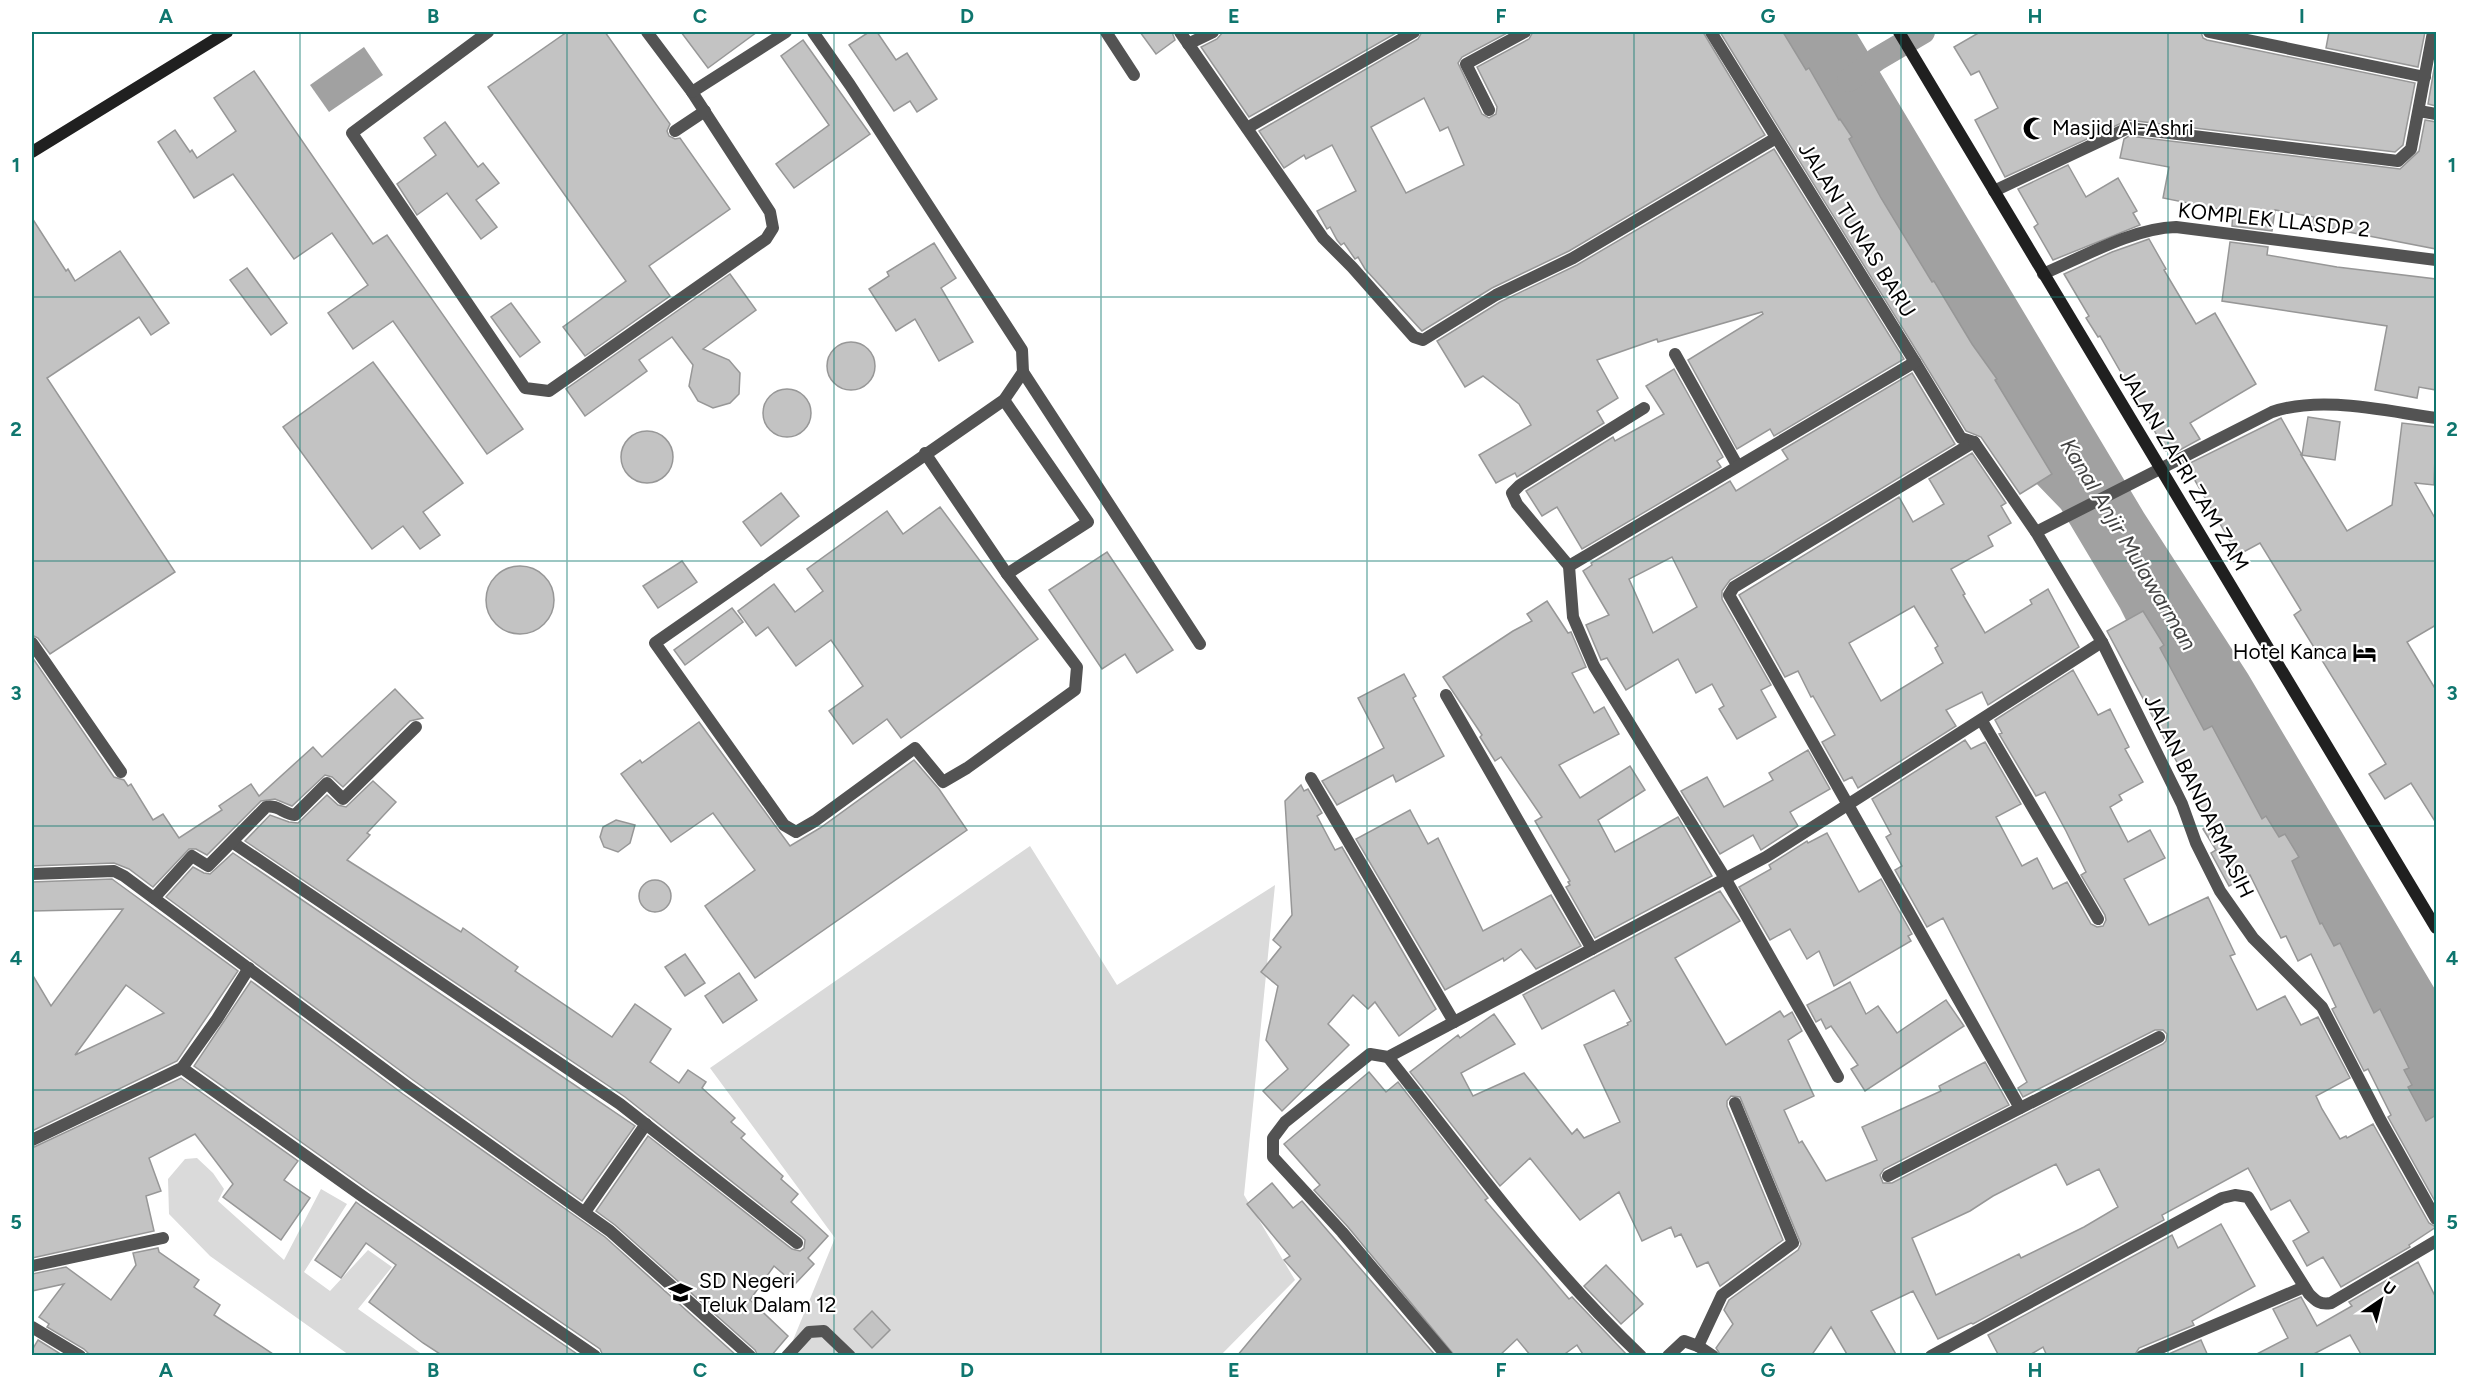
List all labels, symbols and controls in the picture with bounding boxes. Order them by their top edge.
text: A [159,4,174,28]
text: B [427,4,439,28]
text: C [693,4,707,28]
text: D [960,4,974,28]
text: E [1228,4,1240,28]
text: F [1495,4,1507,28]
text: G [1761,4,1776,28]
text: H [2028,4,2043,28]
text: I [2299,4,2305,28]
mosque icon: Masjid Al-Ashri [2021,115,2047,141]
place label: Masjid Al-Ashri [2052,115,2194,140]
street label: JALAN TUNAS BARU [1793,138,1921,322]
text: 1 [12,153,20,177]
text: 1 [2448,153,2456,177]
street label: KOMPLEK LLASDP 2 [2177,197,2371,242]
street label: JALAN ZAFRI ZAM ZAM [2114,364,2255,575]
text: 2 [10,417,22,441]
text: 2 [2446,417,2458,441]
water label: Kanal Anjir Mulawarman [2055,433,2203,655]
place label: Hotel Kanca [2233,639,2347,664]
hotel icon: Hotel Kanca [2352,639,2378,665]
text: 3 [10,681,22,705]
text: 3 [2446,681,2458,705]
street label: JALAN BANDARMASIH [2139,690,2260,902]
text: 4 [10,946,23,970]
text: 4 [2446,946,2459,970]
text: 5 [10,1210,22,1234]
text: 5 [2446,1210,2458,1234]
place label: SD Negeri Teluk Dalam 12 [699,1268,836,1317]
north arrow [2351,1270,2411,1330]
text: U [2379,1277,2399,1299]
school or university icon: SD Negeri Teluk Dalam 12 [668,1280,694,1306]
text: A [159,1358,174,1382]
text: B [427,1358,439,1382]
text: C [693,1358,707,1382]
text: D [960,1358,974,1382]
text: E [1228,1358,1240,1382]
text: F [1495,1358,1507,1382]
text: G [1761,1358,1776,1382]
text: H [2028,1358,2043,1382]
text: I [2299,1358,2305,1382]

